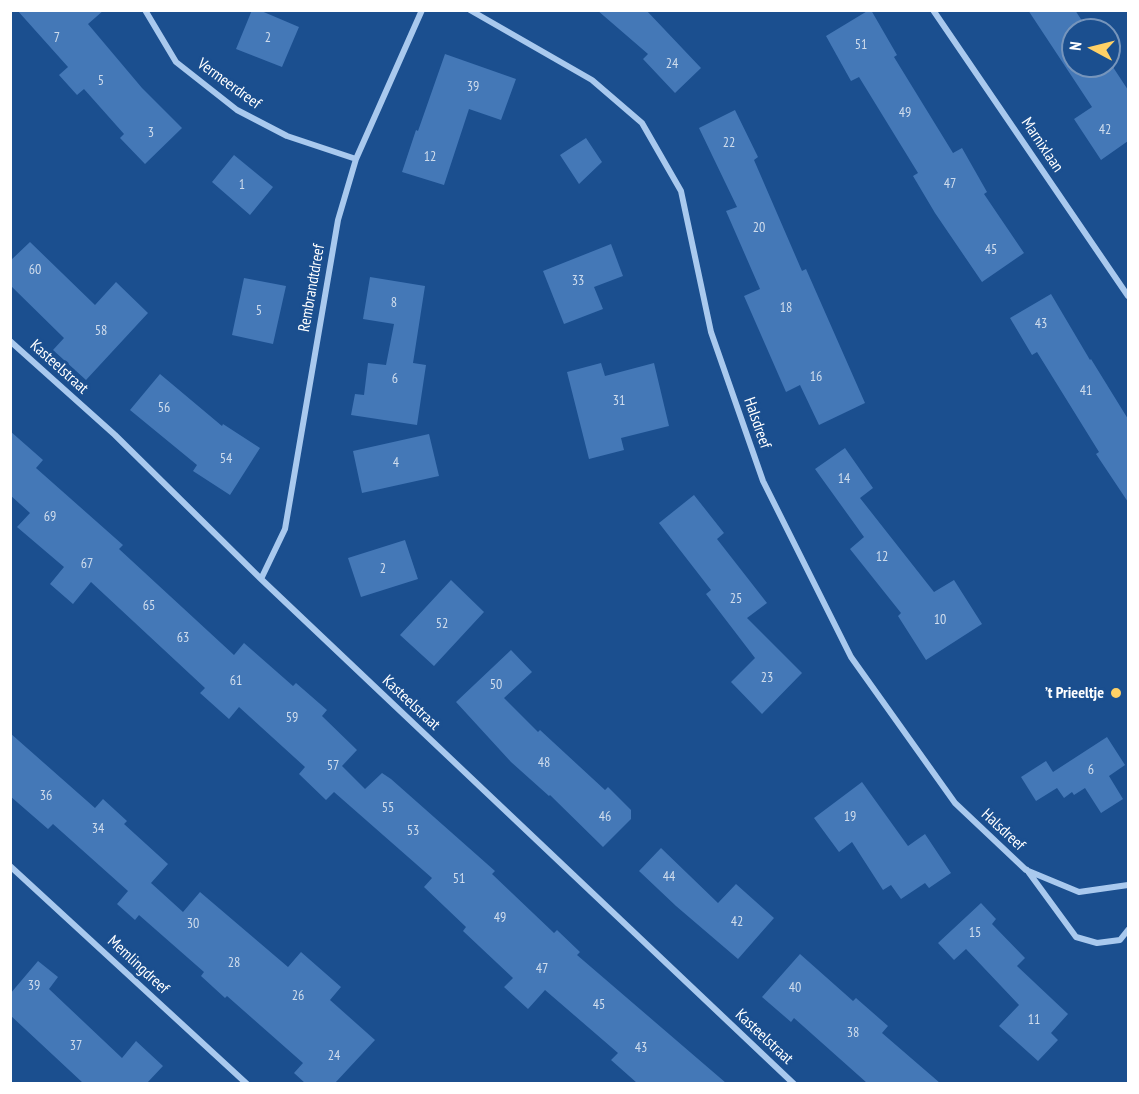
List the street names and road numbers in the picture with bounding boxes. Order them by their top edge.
street label: Vermeerdreef [193,54,265,114]
street label: Marnixlaan [1017,114,1067,176]
street label: Rembrandtdreef [295,243,329,333]
street label: Kasteelstraat [26,336,92,398]
street label: Halsdreef [739,395,775,451]
street label: Kasteelstraat [378,671,444,735]
street label: Halsdreef [977,805,1029,855]
street label: Memlingdreef [103,932,173,998]
street label: Kasteelstraat [731,1005,797,1069]

